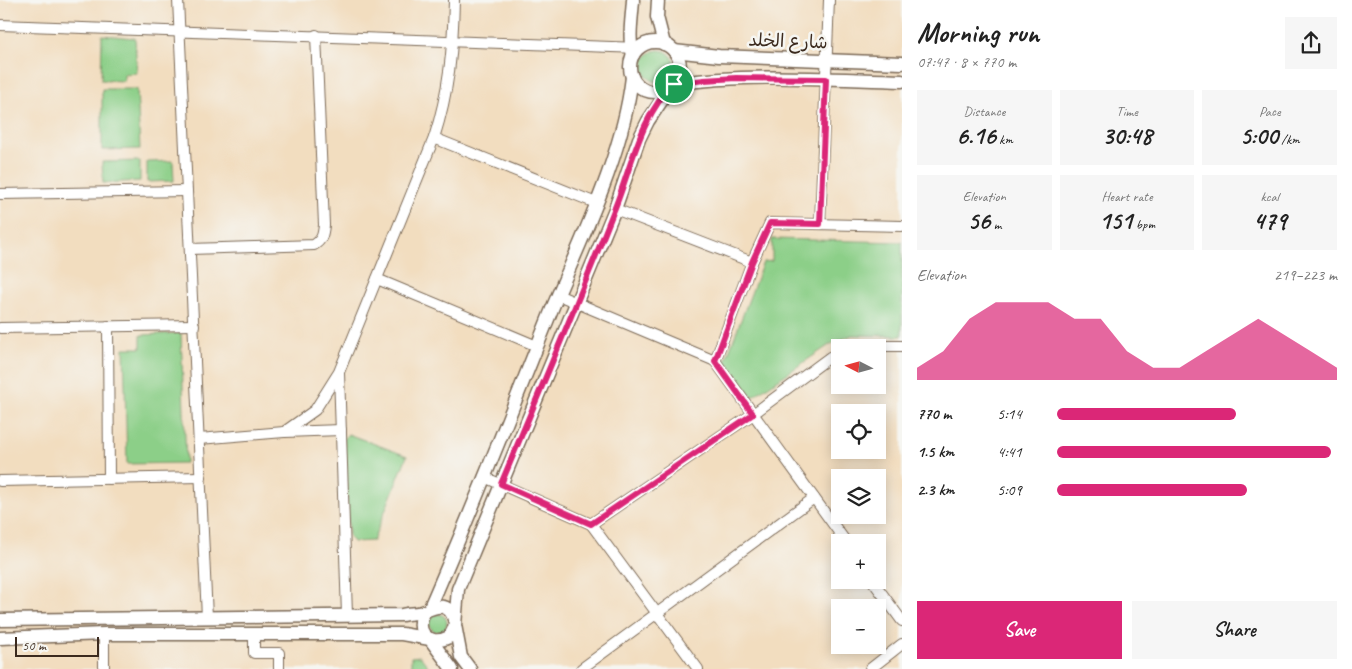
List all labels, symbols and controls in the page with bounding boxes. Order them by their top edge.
text: Morning run [917,15,1039,50]
button: share [1285,17,1337,69]
street label: شارع الخلد [748,29,828,54]
text: 07:47 · 8 × 770 m [917,52,1016,72]
pin [653,63,695,105]
icon: arrive [660,70,688,98]
text: Distance [963,103,1005,120]
text: Time [1116,103,1138,120]
text: Pace [1259,103,1280,120]
text: 6.16 [956,120,996,152]
text: 30:48 [1102,120,1152,152]
text: 5:00 [1240,120,1278,152]
text: km [996,131,1013,148]
text: /km [1278,131,1300,148]
text: Elevation [963,188,1006,205]
text: Heart rate [1101,188,1153,205]
text: kcal [1260,188,1279,205]
text: 56 [967,205,990,237]
text: 151 [1099,205,1132,237]
text: 479 [1253,205,1286,237]
text: m [990,216,1001,233]
text: bpm [1132,216,1155,233]
text: Elevation [917,265,966,285]
text: 219–223 m [1274,265,1337,285]
north arrow [831,339,886,394]
map controls [831,339,886,654]
button: locate [831,404,886,459]
text: 770 m [917,404,951,424]
text: 5:14 [997,404,1022,424]
text: 1.5 km [917,442,954,462]
text: 4:41 [997,442,1022,462]
button: layers [831,469,886,524]
text: 2.3 km [917,480,954,500]
text: 5:09 [997,480,1022,500]
button: + [831,534,886,589]
button: − [831,599,886,654]
button: Save [917,601,1122,659]
button: Share [1132,601,1337,659]
scale bar [15,634,99,657]
text: 50 m [22,637,46,654]

